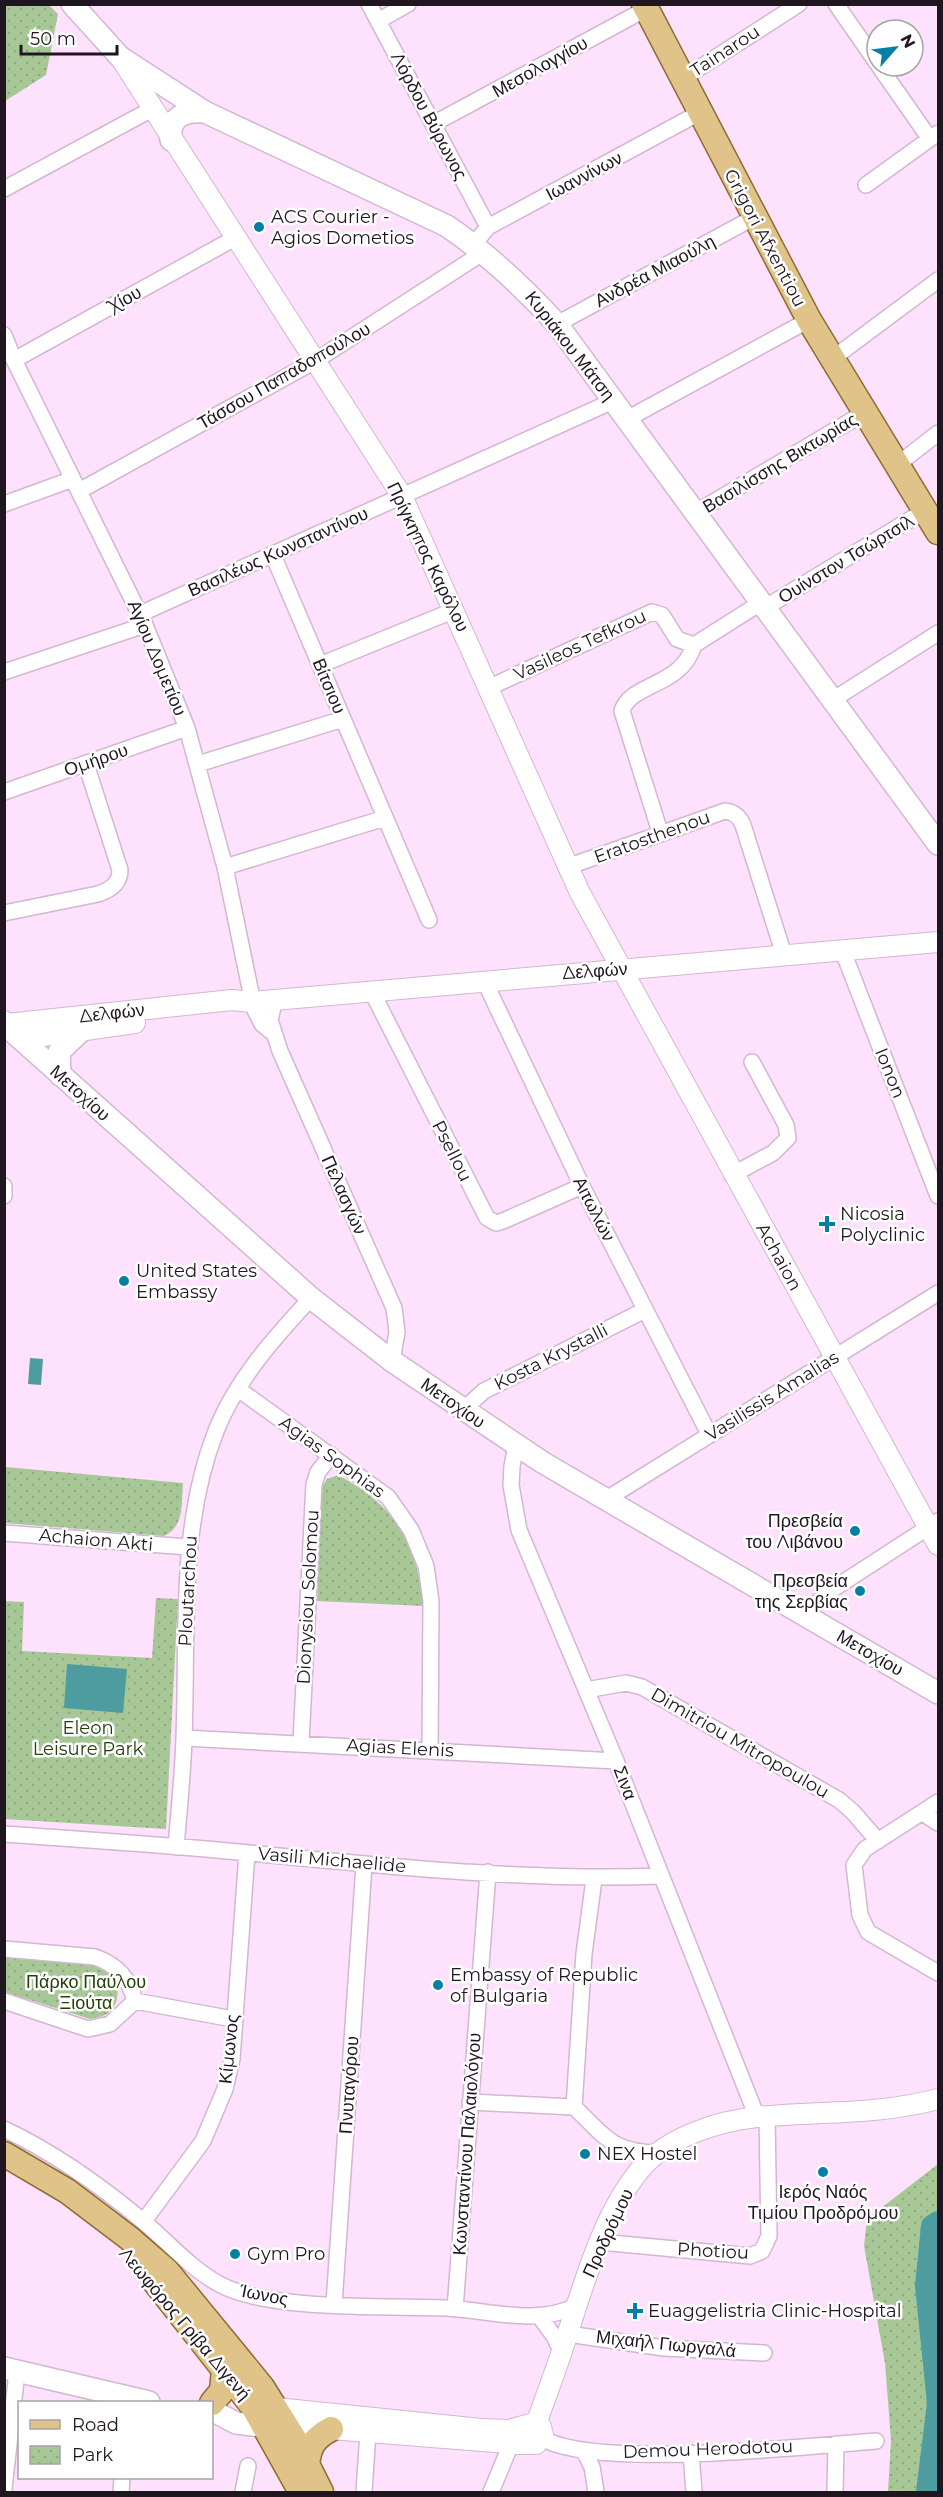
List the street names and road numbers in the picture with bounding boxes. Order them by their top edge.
street label: Tainarou [686,20,764,82]
street label: Μεσολογγίου [488,32,592,102]
street label: Λόρδου Βύρωνος [386,48,472,184]
street label: Ιωαννίνων [542,147,626,205]
street label: Grigori Afxentiou [719,165,811,311]
street label: Ανδρέα Μιαούλη [591,230,719,312]
street label: Χίου [102,281,145,318]
street label: Κυριάκου Μάτση [520,287,620,405]
street label: Τάσσου Παπαδοπούλου [194,318,374,434]
street label: Βασιλίσσης Βικτωρίας [699,408,861,518]
street label: Πρίγκηπος Καρόλου [382,479,474,635]
street label: Βασιλέως Κωνσταντίνου [184,502,372,602]
street label: Ουίνστον Τσώρτσιλ [774,510,918,608]
street label: Αγίου Δομετίου [123,597,191,719]
street label: Vasileos Tefkrou [510,605,650,685]
street label: Βίτσιου [308,655,350,717]
street label: Ομήρου [61,739,131,781]
street label: Eratosthenou [591,806,713,868]
street label: Δελφών [562,958,628,984]
street label: Δελφών [78,999,146,1027]
street label: Ionon [870,1045,910,1101]
street label: Μετοχίου [45,1060,115,1126]
street label: Psellou [427,1117,477,1185]
street label: Πελασγών [317,1152,371,1238]
street label: Αιτωλών [568,1173,620,1245]
street label: Achaion [751,1219,807,1295]
street label: Kosta Krystalli [490,1319,612,1395]
street label: Vasilissis Amalias [701,1346,843,1446]
street label: Μετοχίου [417,1373,489,1433]
street label: Agias Sophias [275,1411,389,1503]
street label: Dionysiou Solomou [292,1509,324,1685]
street label: Achaion Akti [38,1524,154,1556]
street label: Ploutarchou [174,1535,202,1647]
street label: Μετοχίου [833,1625,907,1681]
street label: Dimitriou Mitropoulou [647,1683,833,1803]
street label: Agias Elenis [346,1734,455,1762]
street label: Σινα [609,1763,641,1803]
street label: Vasili Michaelide [257,1843,407,1877]
street label: Κίμωνος [214,2013,244,2085]
street label: Κωνσταντίνου Παλαιολόγου [448,2032,486,2256]
street label: Πνυταγόρου [335,2035,363,2135]
street label: Προδρόμου [578,2185,638,2281]
street label: Photiou [677,2238,749,2264]
street label: Λεωφόρος Γρίβα Διγενή [115,2243,255,2405]
street label: Ίωνος [237,2279,290,2311]
street label: Μιχαήλ Γιωργαλά [595,2326,737,2362]
street label: Demou Herodotou [622,2435,794,2463]

